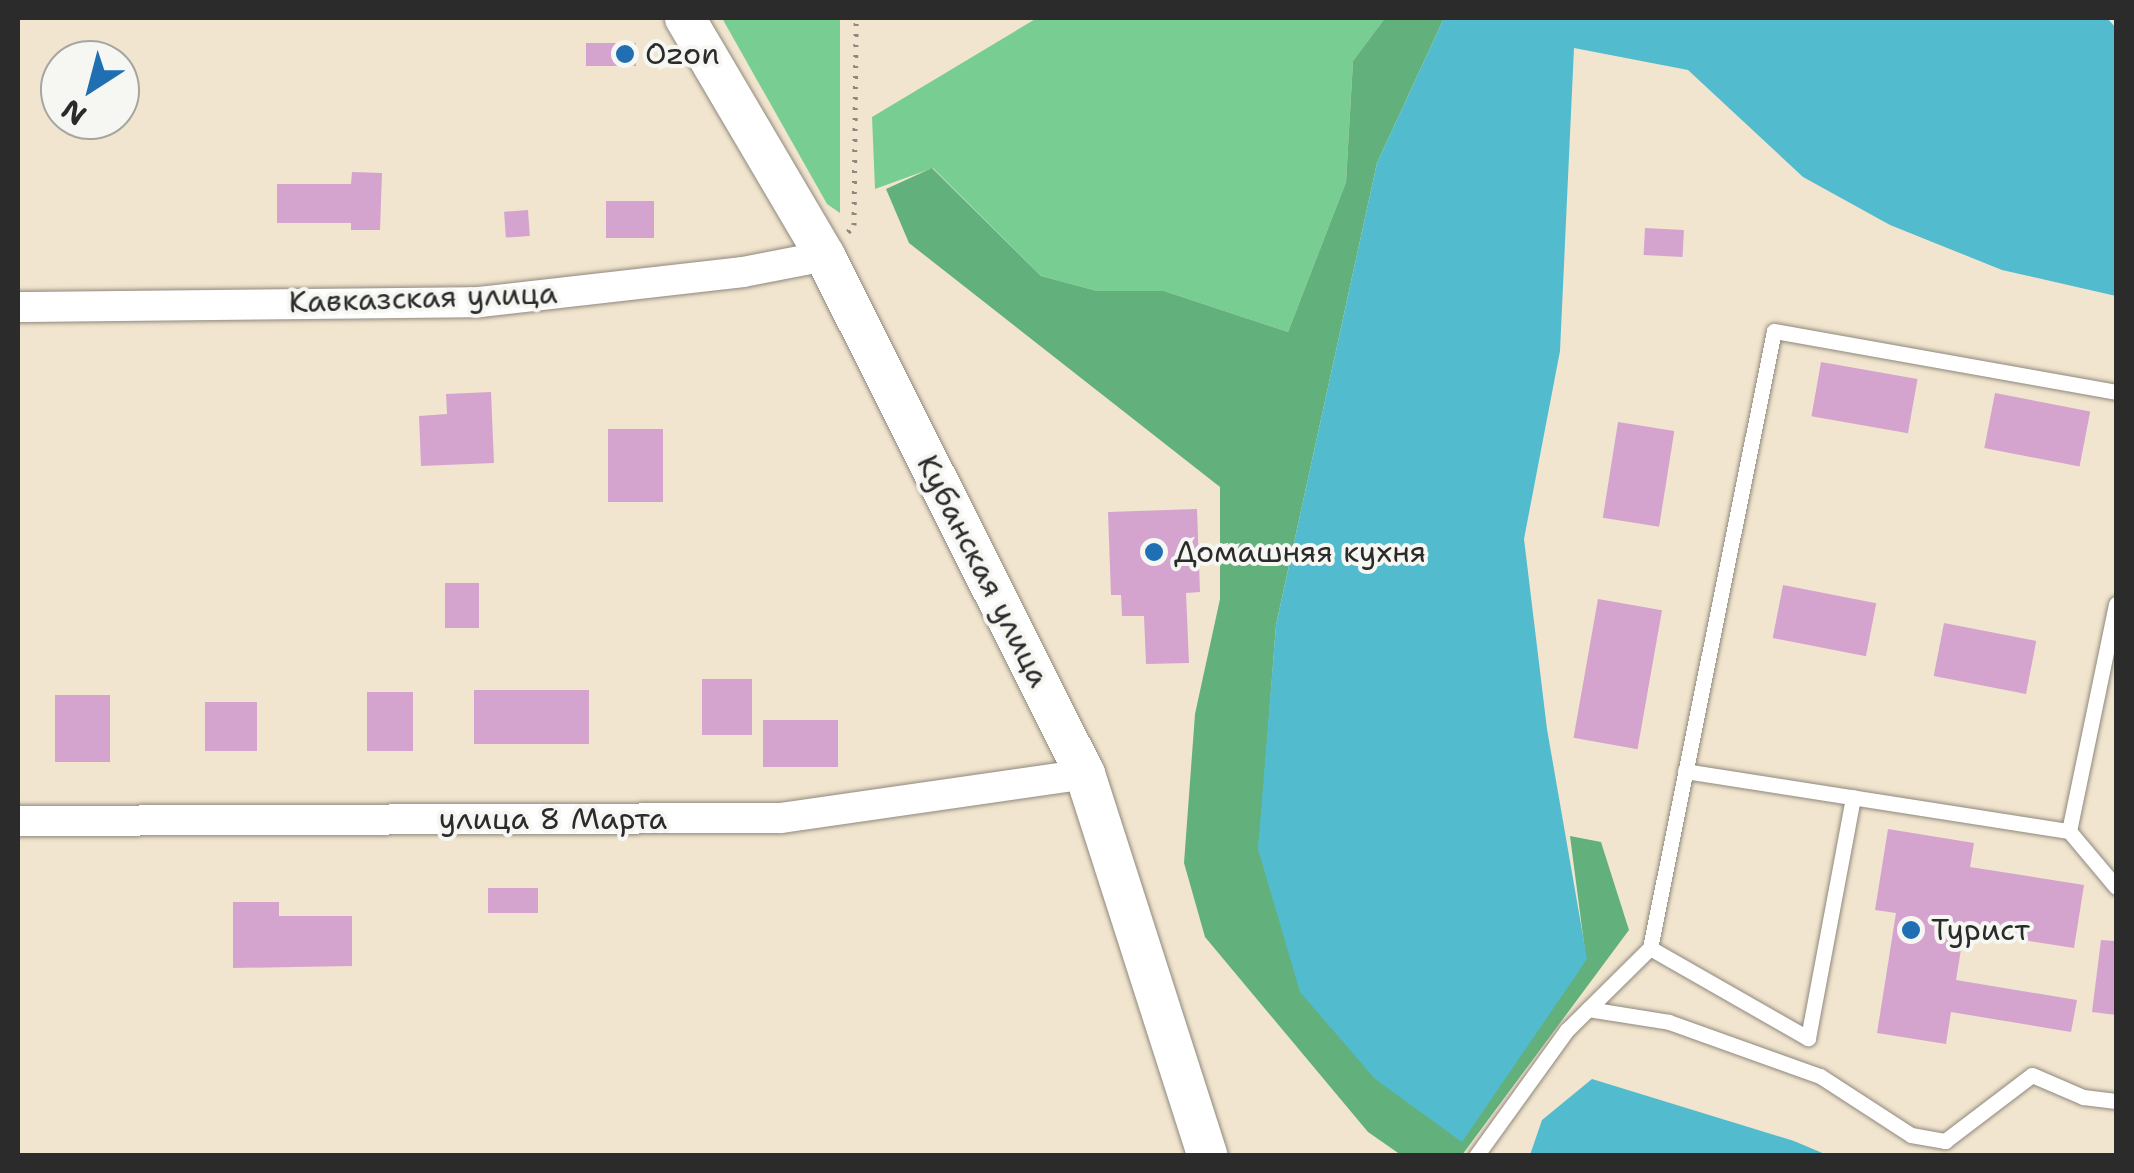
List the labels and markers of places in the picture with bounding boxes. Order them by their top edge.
place label: Ozon [645,36,720,72]
marker: Ozon [614,43,636,65]
place label: Домашняя кухня [1174,534,1426,570]
marker: Домашняя кухня [1143,541,1165,563]
place label: Турист [1931,912,2030,948]
marker: Турист [1900,919,1922,941]

